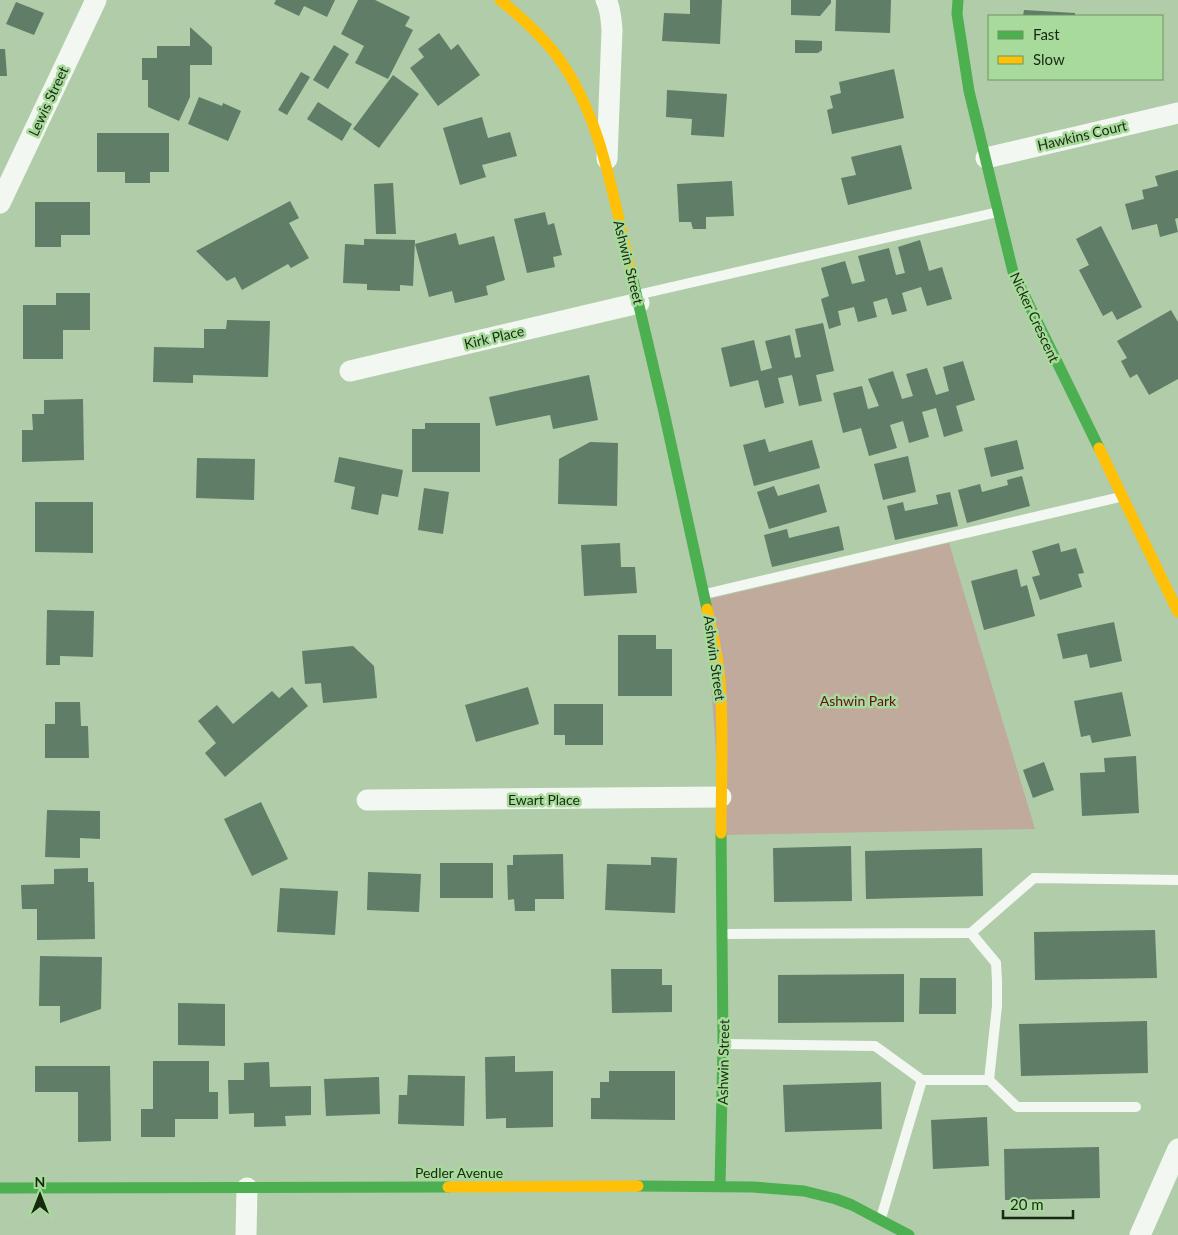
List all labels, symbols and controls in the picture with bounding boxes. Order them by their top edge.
legend [988,15,1163,80]
text: Fast [1033,25,1060,43]
text: Slow [1033,50,1065,68]
street label: Lewis Street [24,63,72,139]
street label: Hawkins Court [1036,116,1128,154]
street label: Ashwin Street [610,218,648,306]
street label: Nicker Crescent [1007,269,1063,365]
street label: Kirk Place [462,322,526,352]
street label: Ashwin Street [701,614,729,702]
park label: Ashwin Park [820,692,897,709]
street label: Ewart Place [508,791,580,808]
street label: Ashwin Street [714,1019,732,1105]
street label: Pedler Avenue [415,1164,503,1181]
north arrow [15,1170,65,1220]
text: N [35,1173,45,1190]
scale bar [1003,1188,1073,1220]
text: 20 m [1010,1195,1044,1213]

